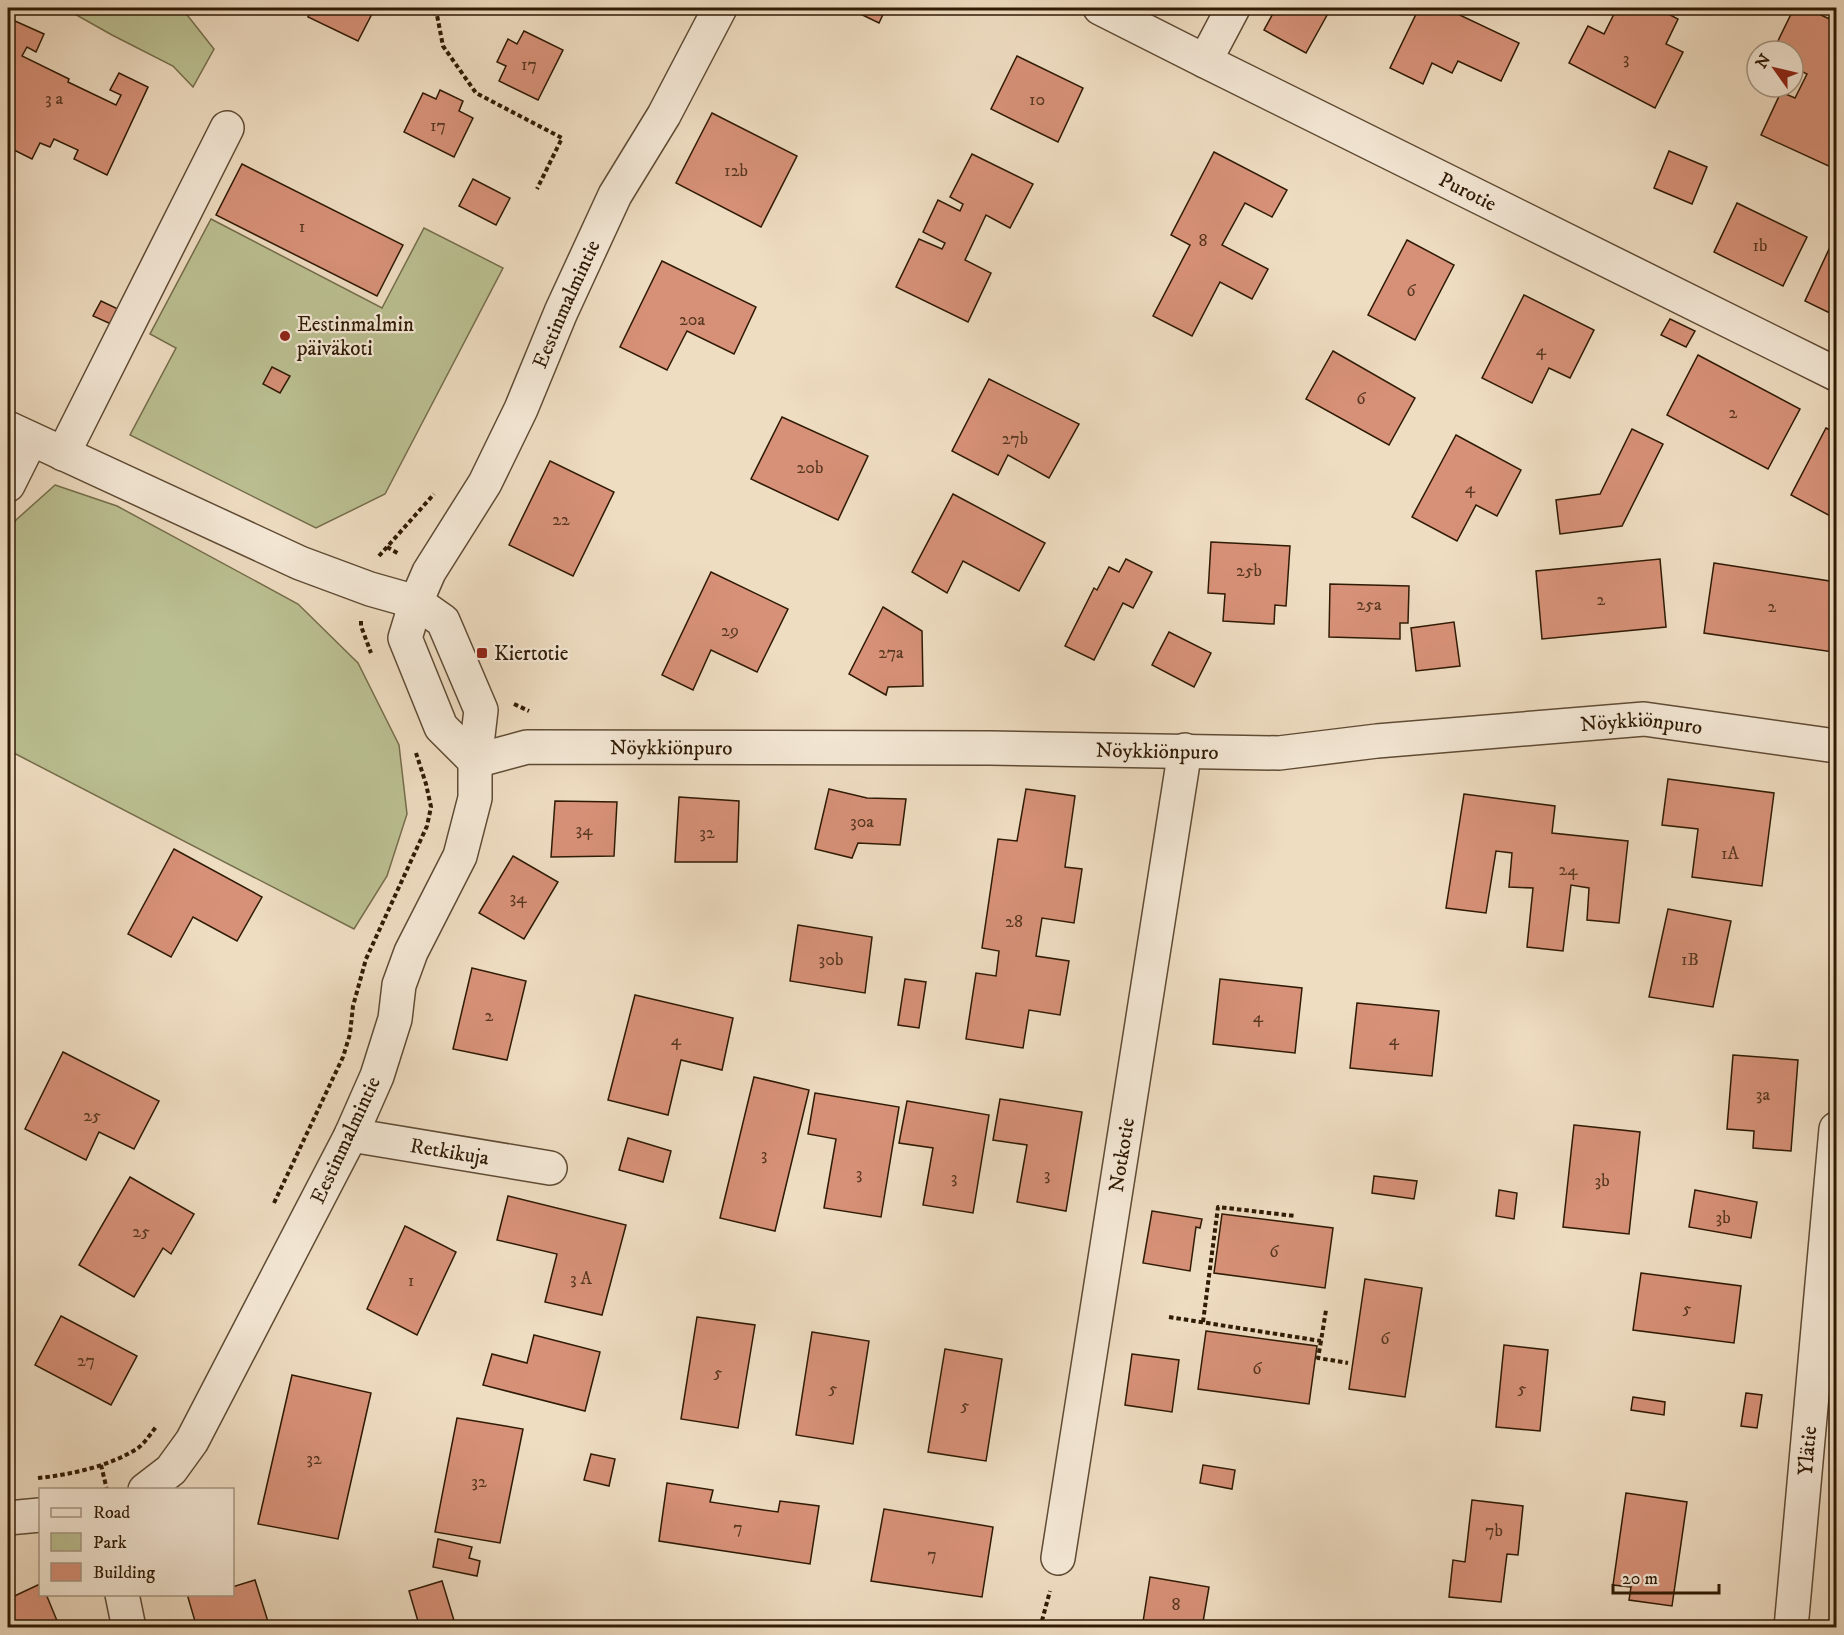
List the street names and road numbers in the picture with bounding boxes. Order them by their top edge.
street label: Purotie [1434,167,1501,218]
street label: Eestinmalmintie [527,236,607,372]
street label: Nöykkiönpuro [1579,707,1704,741]
street label: Nöykkiönpuro [610,735,733,761]
street label: Nöykkiönpuro [1095,738,1219,766]
street label: Eestinmalmintie [305,1072,387,1208]
street label: Notkotie [1104,1116,1141,1194]
street label: Retkikuja [408,1133,491,1172]
street label: Ylätie [1793,1425,1823,1477]

